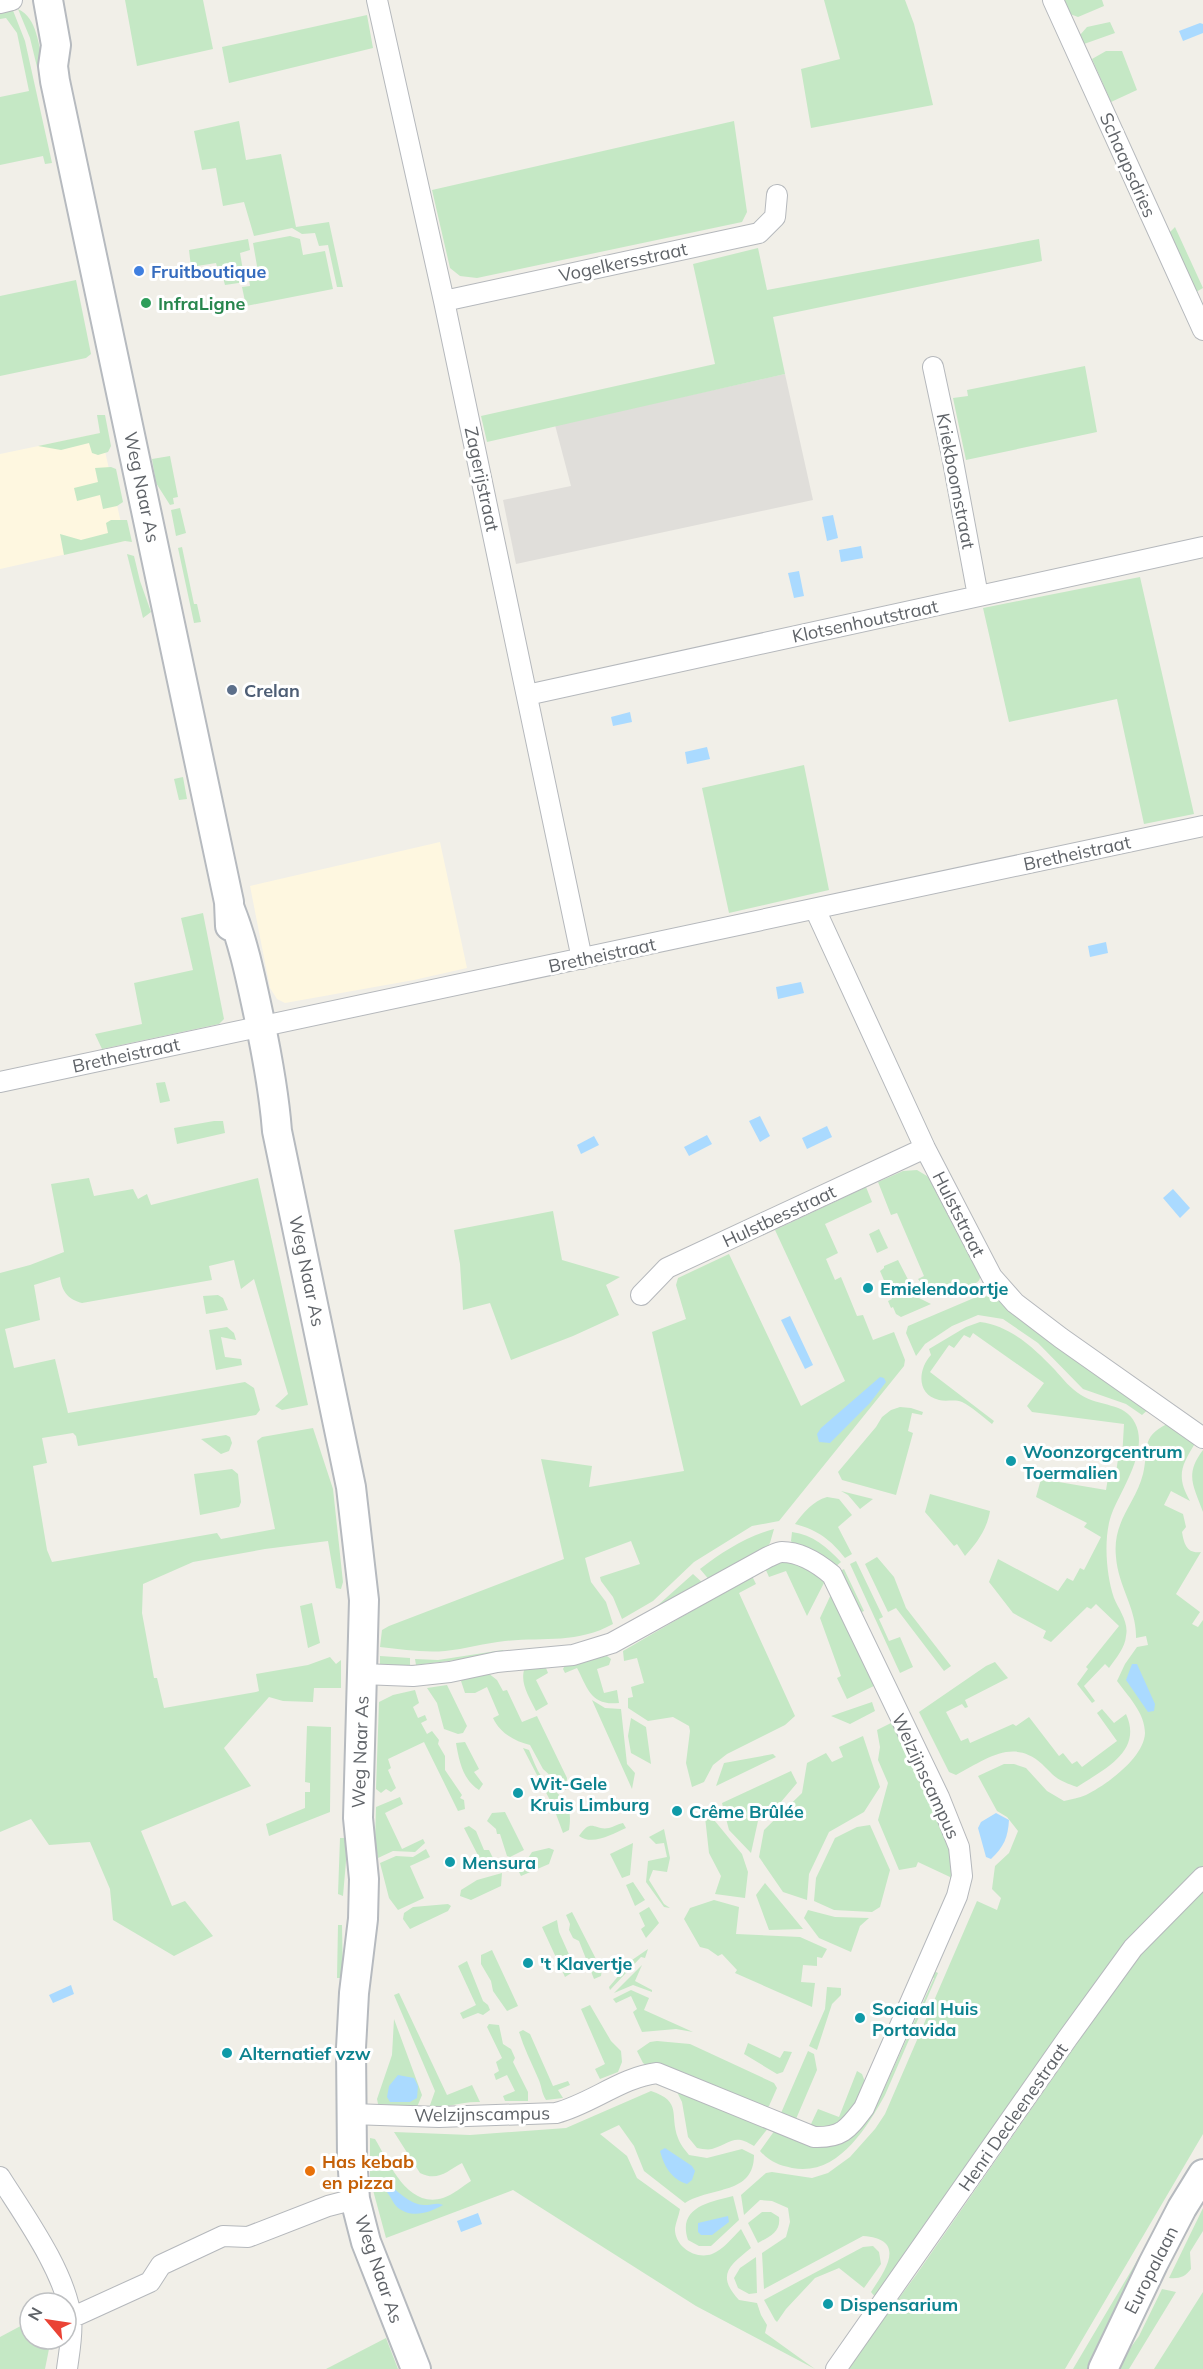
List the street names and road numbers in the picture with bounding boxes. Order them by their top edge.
street label: Schaapsdries [1095,109,1161,221]
street label: Vogelkersstraat [557,237,689,287]
street label: Kriekboomstraat [932,411,980,551]
street label: Zagerijstraat [460,424,504,534]
street label: Weg Naar As [119,430,165,545]
street label: Klotsenhoutstraat [790,594,940,648]
street label: Bretheistraat [1021,830,1133,876]
street label: Bretheistraat [546,932,658,978]
street label: Bretheistraat [70,1032,182,1078]
street label: Hulststraat [928,1167,990,1261]
street label: Hulstbesstraat [719,1180,839,1252]
street label: Weg Naar As [284,1214,330,1329]
street label: Weg Naar As [347,1695,373,1809]
street label: Welzijnscampus [887,1710,965,1843]
street label: Henri Decleenestraat [953,2039,1073,2195]
street label: Welzijnscampus [414,2101,550,2127]
street label: Weg Naar As [350,2212,408,2326]
street label: Europalaan [1119,2222,1183,2318]

